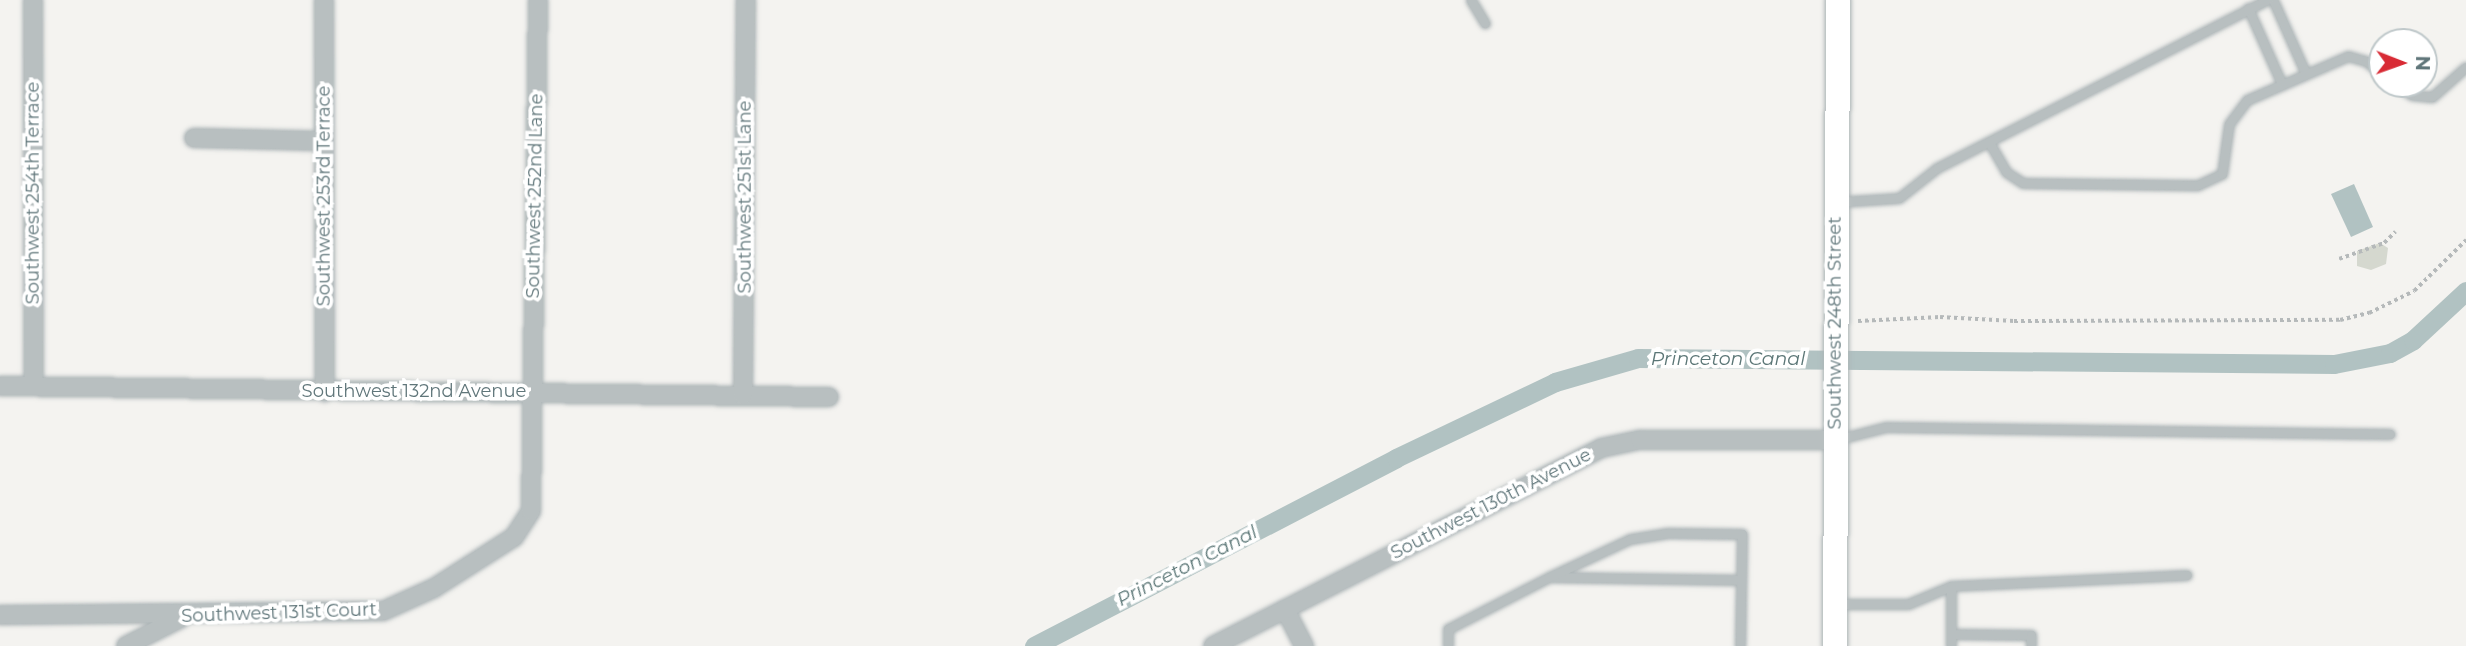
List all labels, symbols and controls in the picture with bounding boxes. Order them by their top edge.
north arrow [2368,28,2438,98]
text: N [2411,55,2434,71]
street label: Southwest 254th Terrace [22,82,44,304]
street label: Southwest 253rd Terrace [313,86,335,306]
street label: Southwest 252nd Lane [522,93,548,299]
street label: Southwest 251st Lane [734,101,756,293]
street label: Southwest 248th Street [1824,217,1846,429]
water label: Princeton Canal [1651,348,1805,370]
street label: Southwest 132nd Avenue [302,380,526,402]
street label: Southwest 130th Avenue [1387,444,1595,564]
water label: Princeton Canal [1113,521,1261,611]
street label: Southwest 131st Court [181,599,377,627]

